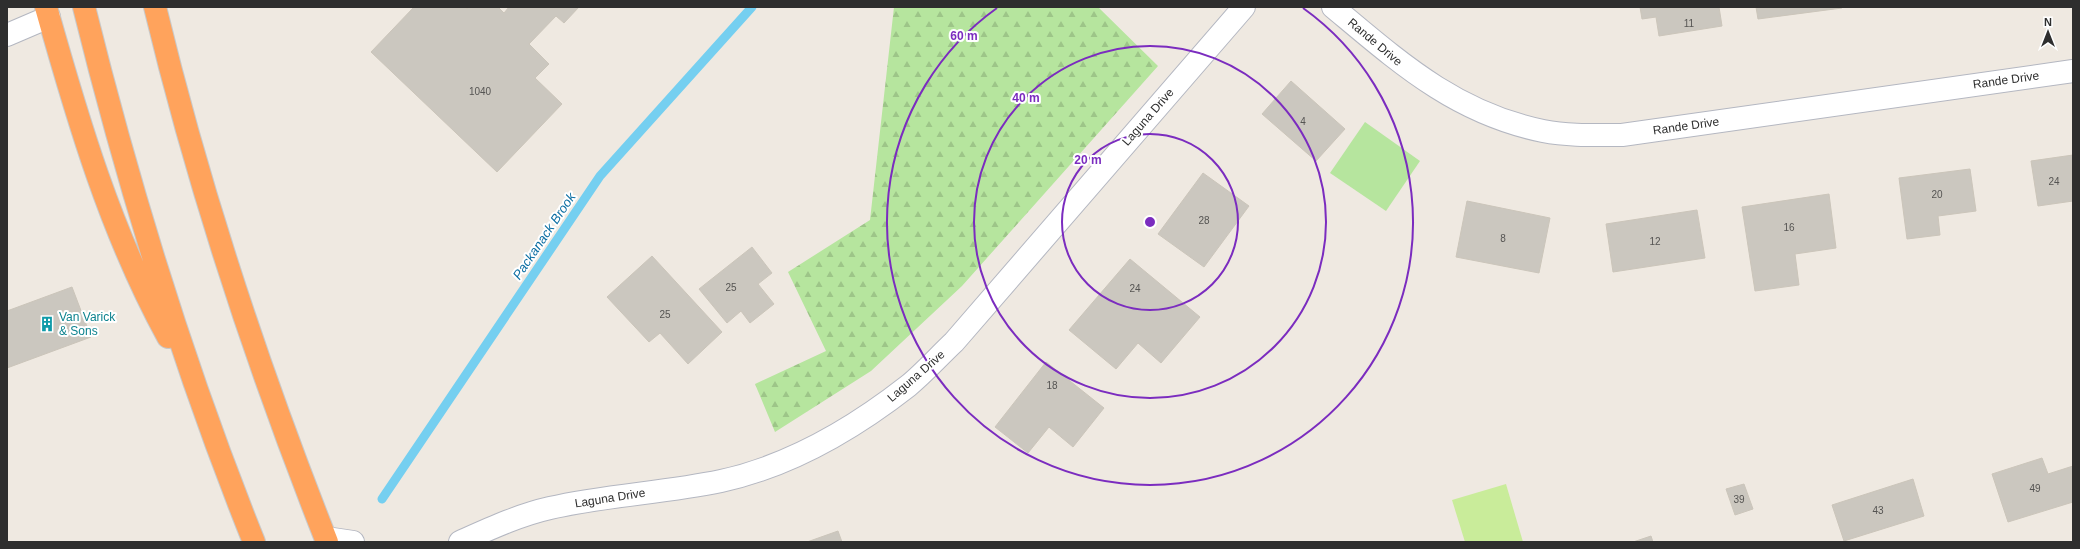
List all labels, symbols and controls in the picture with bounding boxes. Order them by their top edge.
north arrow [2028,12,2068,52]
street label: Rande Drive [1345,15,1405,69]
text: N [2044,16,2052,28]
house number: 11 [1684,18,1695,29]
text: 60 m [950,29,978,43]
street label: Rande Drive [1972,68,2040,92]
street label: Laguna Drive [1119,85,1177,149]
house number: 1040 [469,86,492,97]
text: 40 m [1012,91,1040,105]
street label: Rande Drive [1652,114,1720,138]
house number: 4 [1300,116,1306,127]
text: 20 m [1074,153,1102,167]
house number: 24 [2048,176,2060,187]
water label: Packanack Brook [509,189,579,282]
house number: 20 [1931,189,1943,200]
centre of rings [1143,215,1157,229]
house number: 28 [1198,215,1210,226]
house number: 16 [1783,222,1795,233]
house number: 8 [1500,233,1506,244]
house number: 12 [1649,236,1661,247]
house number: 25 [725,282,737,293]
house number: 24 [1129,283,1141,294]
house number: 25 [659,309,671,320]
place label: Van Varick & Sons [59,310,116,338]
building icon: Van Varick & Sons [38,315,56,333]
street label: Laguna Drive [884,347,948,405]
house number: 18 [1046,380,1058,391]
house number: 49 [2029,483,2041,494]
street label: Laguna Drive [574,485,647,510]
house number: 39 [1733,494,1745,505]
house number: 43 [1872,505,1884,516]

